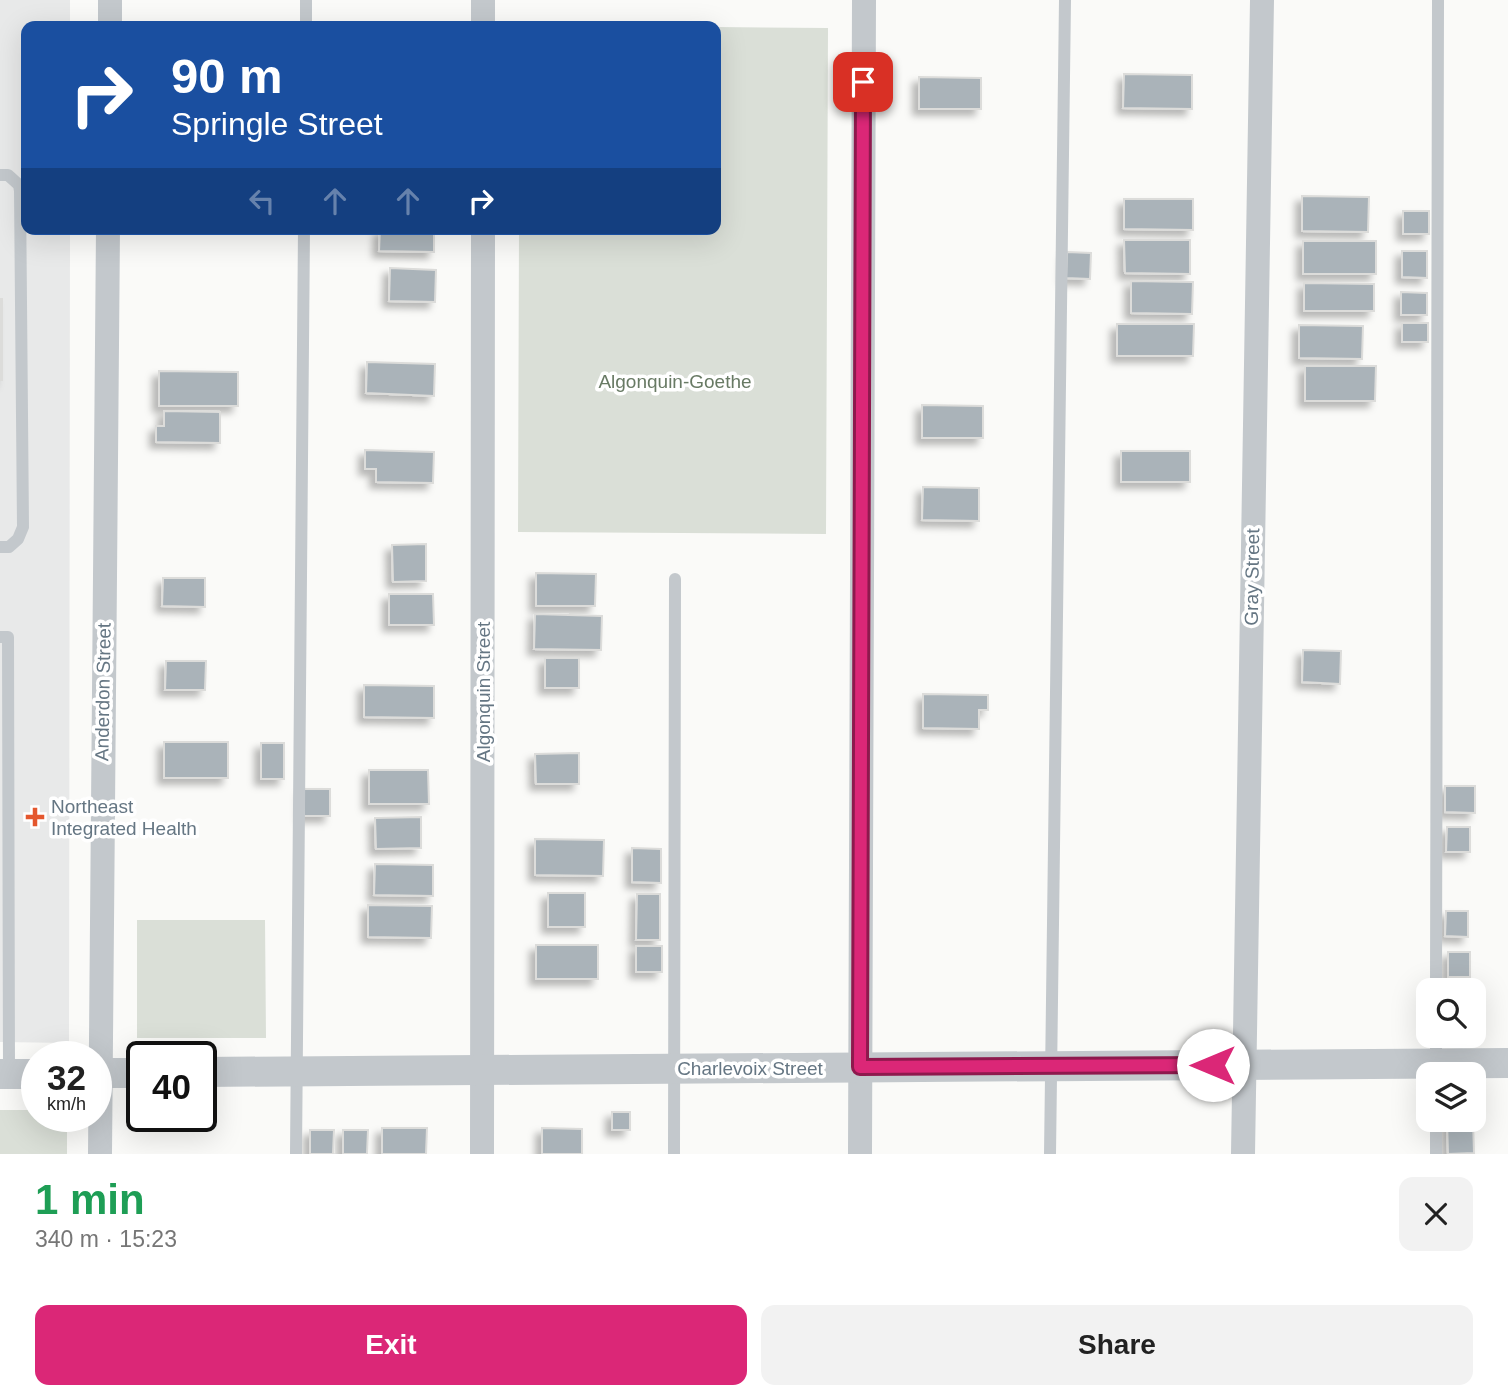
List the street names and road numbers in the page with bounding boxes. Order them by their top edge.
street label: Gray Street [1241,528,1263,626]
street label: Algonquin Street [473,621,494,762]
street label: Anderdon Street [91,622,115,761]
street label: Charlevoix Street [677,1058,824,1079]

